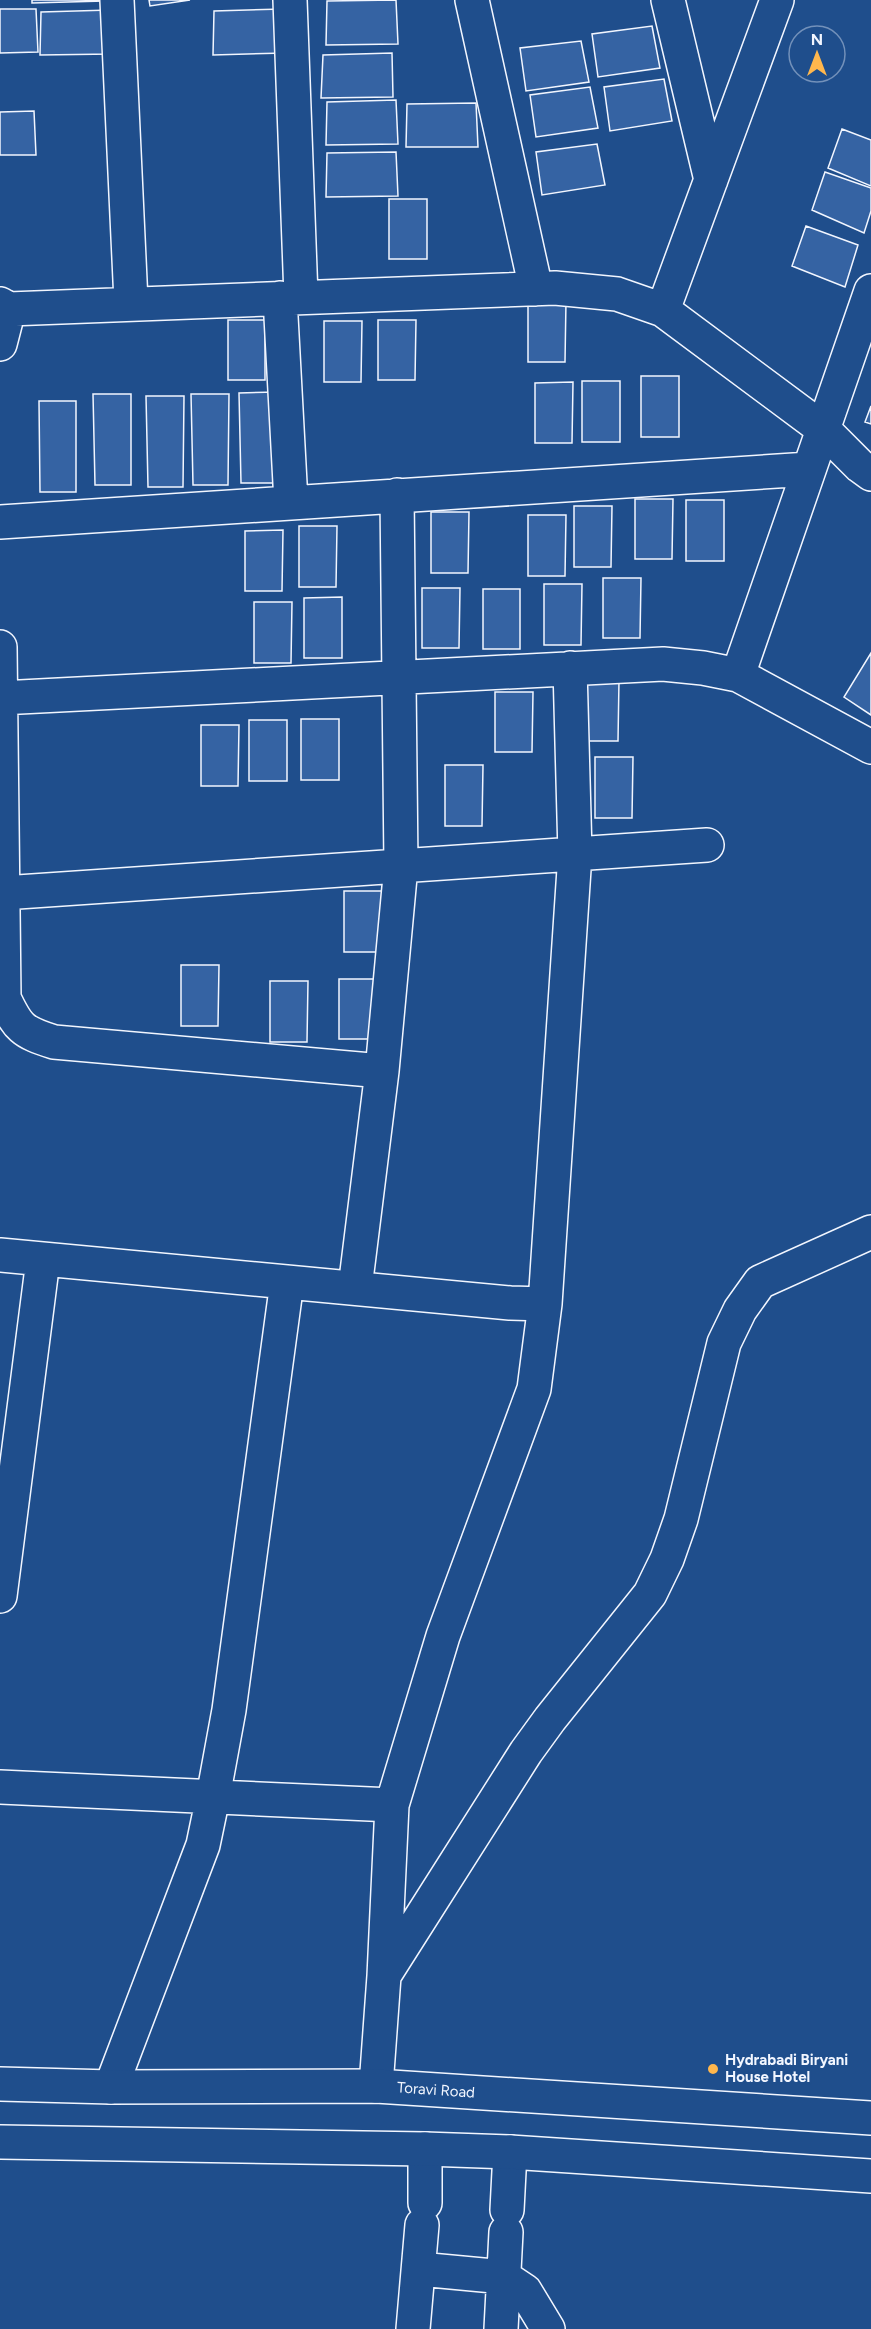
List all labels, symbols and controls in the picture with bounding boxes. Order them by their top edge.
north arrow [787,24,847,84]
text: N [811,30,823,49]
place label: Hydrabadi Biryani House Hotel [725,2051,848,2086]
marker: Hydrabadi Biryani House Hotel [706,2062,720,2076]
street label: Toravi Road [396,2078,476,2102]

